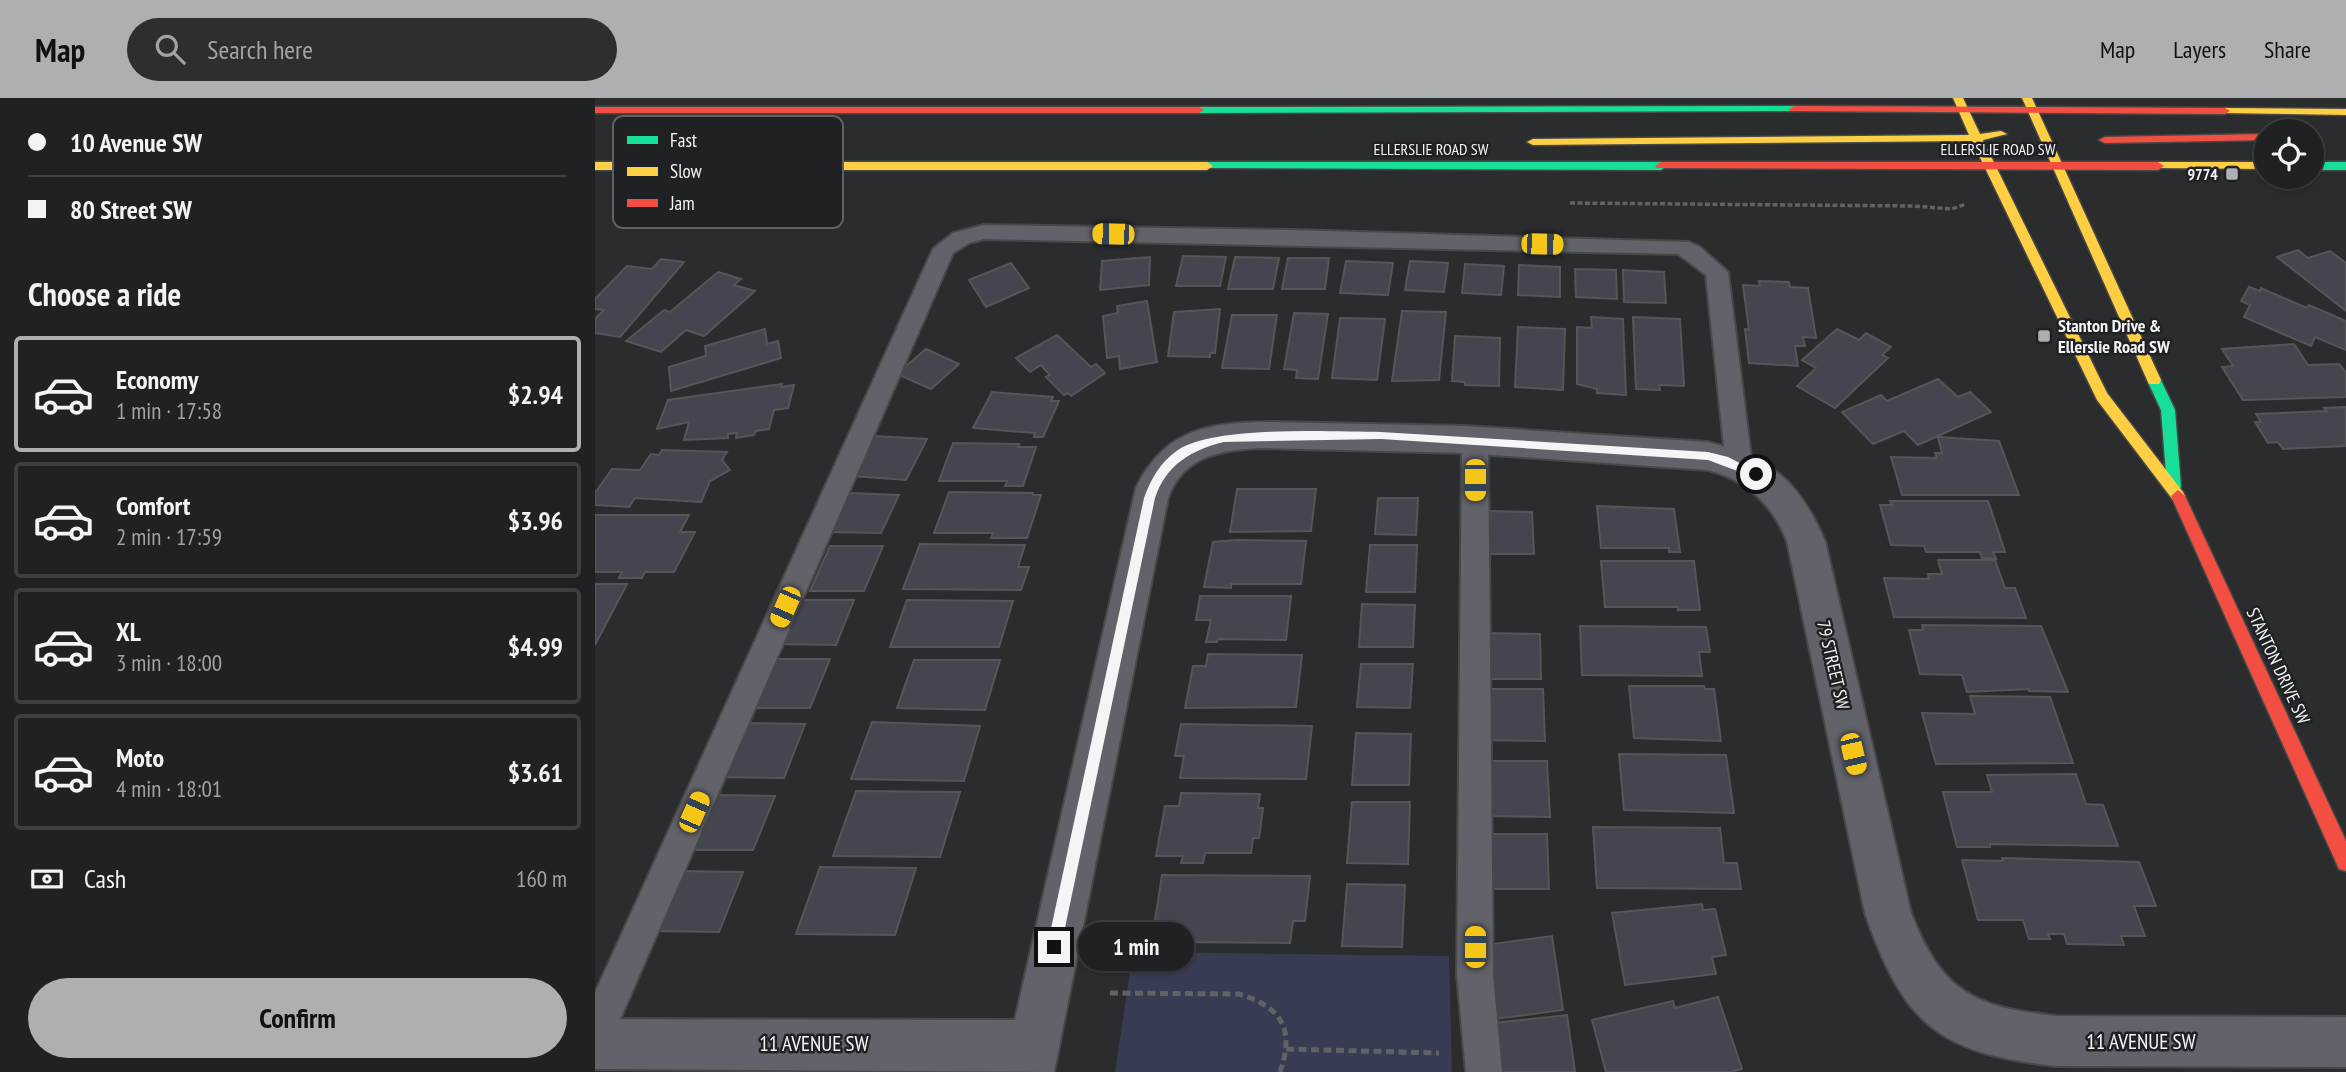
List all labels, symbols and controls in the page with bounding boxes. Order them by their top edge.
search box [127,18,617,81]
text: Map [35,28,85,71]
icon: search [151,30,189,68]
text: Search here [207,33,313,66]
text: Map [2100,34,2135,65]
text: Layers [2173,34,2226,65]
text: Share [2264,34,2311,65]
legend [613,116,843,228]
map controls [2254,119,2324,189]
button: locate [2254,119,2324,189]
text: 10 Avenue SW [70,126,202,159]
text: Fast [670,128,698,152]
street label: ELLERSLIE ROAD SW [1374,139,1489,159]
street label: ELLERSLIE ROAD SW [1941,139,2056,159]
text: Slow [670,159,703,183]
place label: 9774 [2187,164,2218,184]
marker: 9774 [2224,166,2240,182]
text: Jam [669,191,695,215]
text: 80 Street SW [70,193,192,226]
car [1092,223,1135,245]
car [1521,233,1564,255]
text: Choose a ride [28,273,181,315]
place label: Stanton Drive & Ellerslie Road SW [2058,314,2170,358]
marker: Stanton Drive & Ellerslie Road SW [2036,328,2052,344]
icon: car [32,363,95,426]
text: Economy [116,363,198,396]
text: $2.94 [508,378,563,411]
text: 1 min · 17:58 [116,396,222,425]
route start [1740,458,1772,490]
car [1465,459,1486,501]
icon: car [32,489,95,552]
text: Comfort [116,489,190,522]
text: $3.96 [508,504,563,537]
text: 2 min · 17:59 [116,522,222,551]
car [767,584,804,630]
street label: STANTON DRIVE SW [2241,604,2315,728]
icon: car [32,615,95,678]
text: XL [116,615,141,648]
street label: 79 STREET SW [1812,618,1855,712]
text: $4.99 [508,630,563,663]
text: 3 min · 18:00 [116,648,222,677]
car [1839,731,1868,777]
icon: car [32,741,95,804]
text: Moto [116,741,164,774]
text: $3.61 [508,756,563,789]
text: 4 min · 18:01 [116,774,222,803]
car [676,789,713,835]
icon: cash [28,860,66,898]
text: Cash [84,862,126,895]
text: 160 m [516,864,567,893]
callout: 1 min [1079,922,1194,972]
car [1465,926,1486,968]
route end [1038,931,1070,963]
text: 1 min [1113,932,1159,961]
button: Confirm [28,978,567,1058]
street label: 11 AVENUE SW [2086,1028,2196,1055]
street label: 11 AVENUE SW [759,1030,869,1057]

